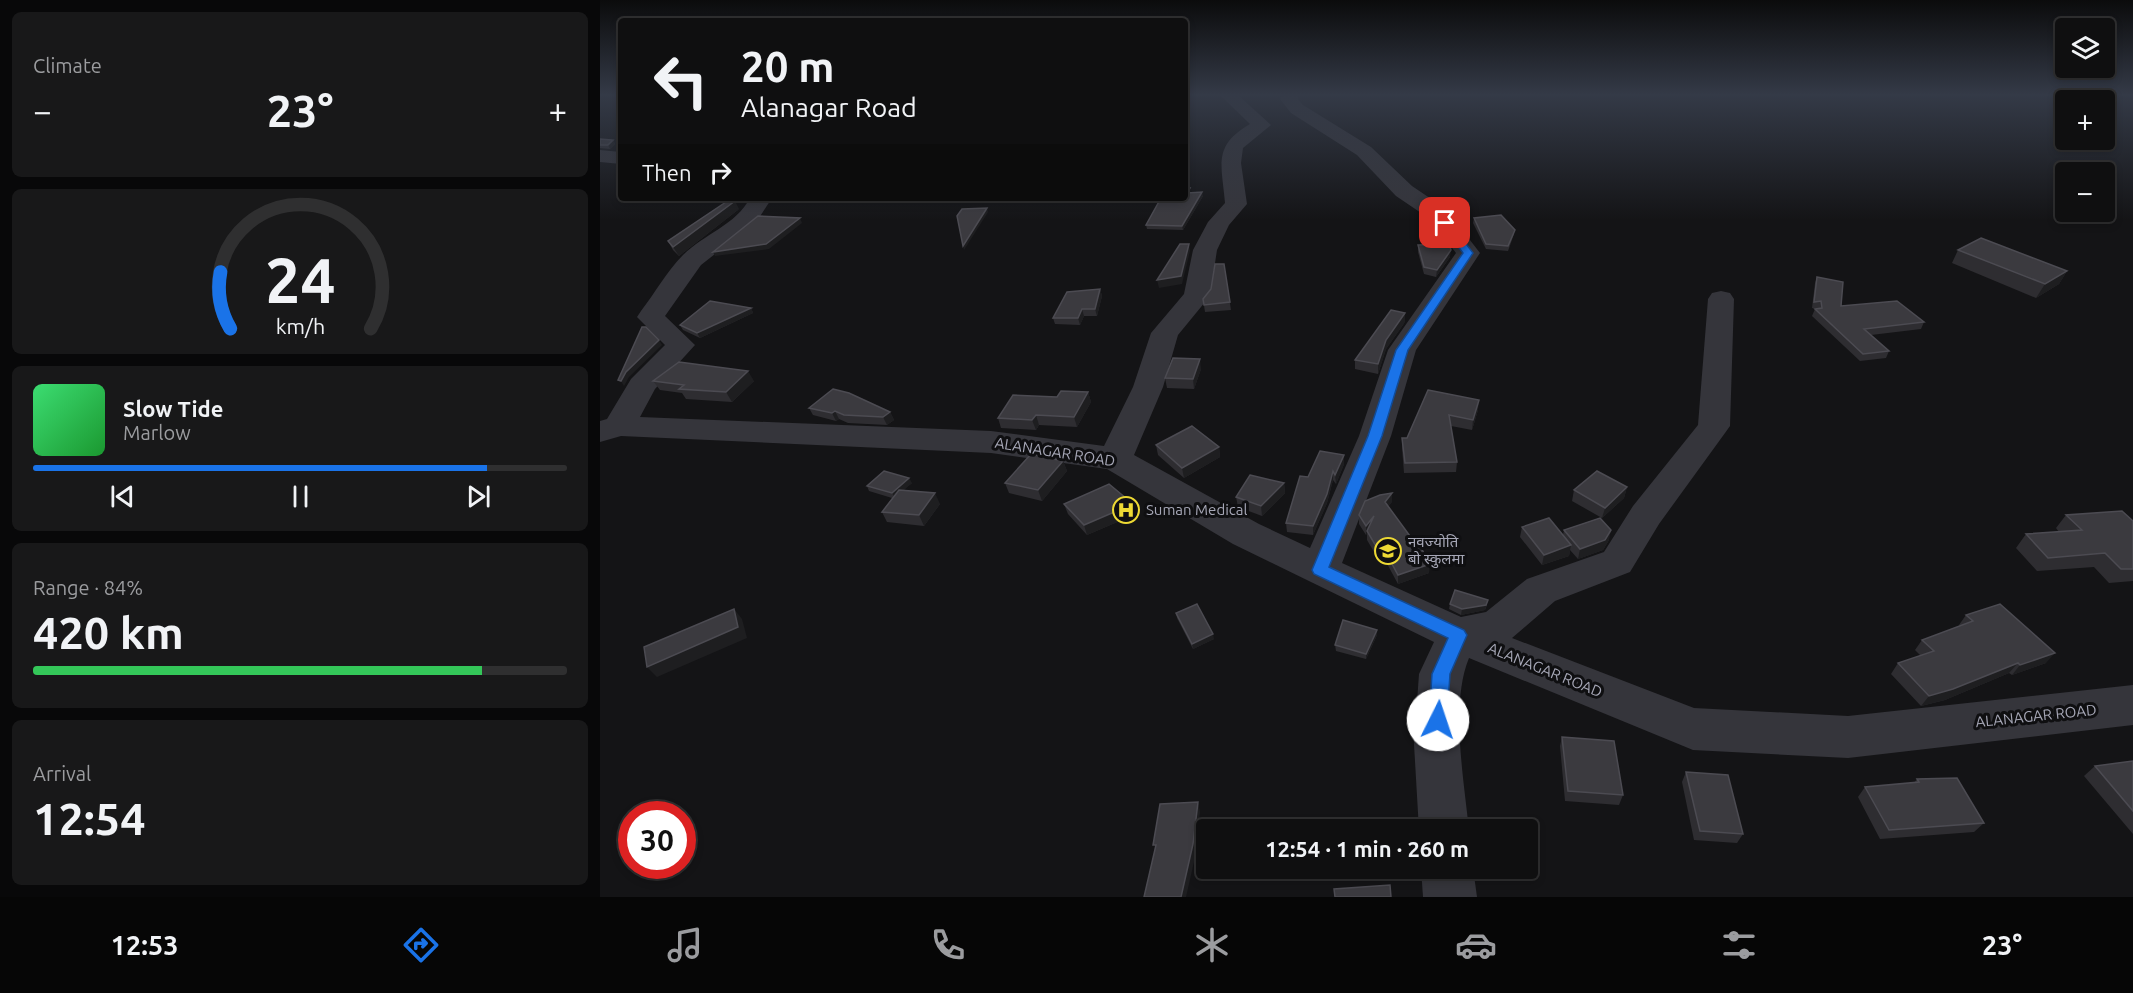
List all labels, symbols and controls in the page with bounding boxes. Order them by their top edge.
map controls [2055,18,2115,222]
button: layers [2055,18,2115,78]
icon: left [642,42,720,120]
text: 20 m [741,43,835,90]
text: Climate [33,54,102,77]
text: 23° [267,85,333,136]
button: + [2055,90,2115,150]
text: − [33,92,52,129]
text: + [548,92,567,129]
text: Alanagar Road [741,92,917,122]
icon: right [704,156,737,189]
text: Then [642,160,692,185]
button: − [2055,162,2115,222]
pin [1419,197,1470,248]
icon: arrive [1428,206,1461,239]
text: 24 [265,245,335,315]
text: km/h [275,314,325,338]
text: Slow Tide [123,396,223,421]
text: Marlow [123,421,191,444]
street label: ALANAGAR ROAD [994,434,1116,469]
icon: previous [106,480,139,513]
icon: pause [284,480,317,513]
icon: next [462,480,495,513]
hospital icon: Suman Medical [1111,495,1141,525]
place label: Suman Medical [1146,501,1247,518]
place label: नवज्याेति बाे स्कुलमा [1408,533,1465,569]
school or university icon: नवज्याेति बाे स्कुलमा [1373,536,1403,566]
text: Range · 84% [33,576,143,599]
text: 420 km [33,607,184,658]
street label: ALANAGAR ROAD [1486,639,1605,700]
position arrow [1406,688,1470,752]
street label: ALANAGAR ROAD [1975,701,2097,730]
text: Arrival [33,762,91,785]
text: 12:54 [33,793,146,844]
speed limit sign: 30 [618,801,696,879]
text: 12:54 · 1 min · 260 m [1265,836,1469,861]
icon: directions [400,924,442,966]
icon: music [664,924,706,966]
icon: phone [927,924,969,966]
icon: climate [1191,924,1233,966]
icon: car [1455,924,1497,966]
icon: filters [1718,924,1760,966]
text: 12:53 [111,930,178,960]
text: 23° [1982,930,2022,960]

